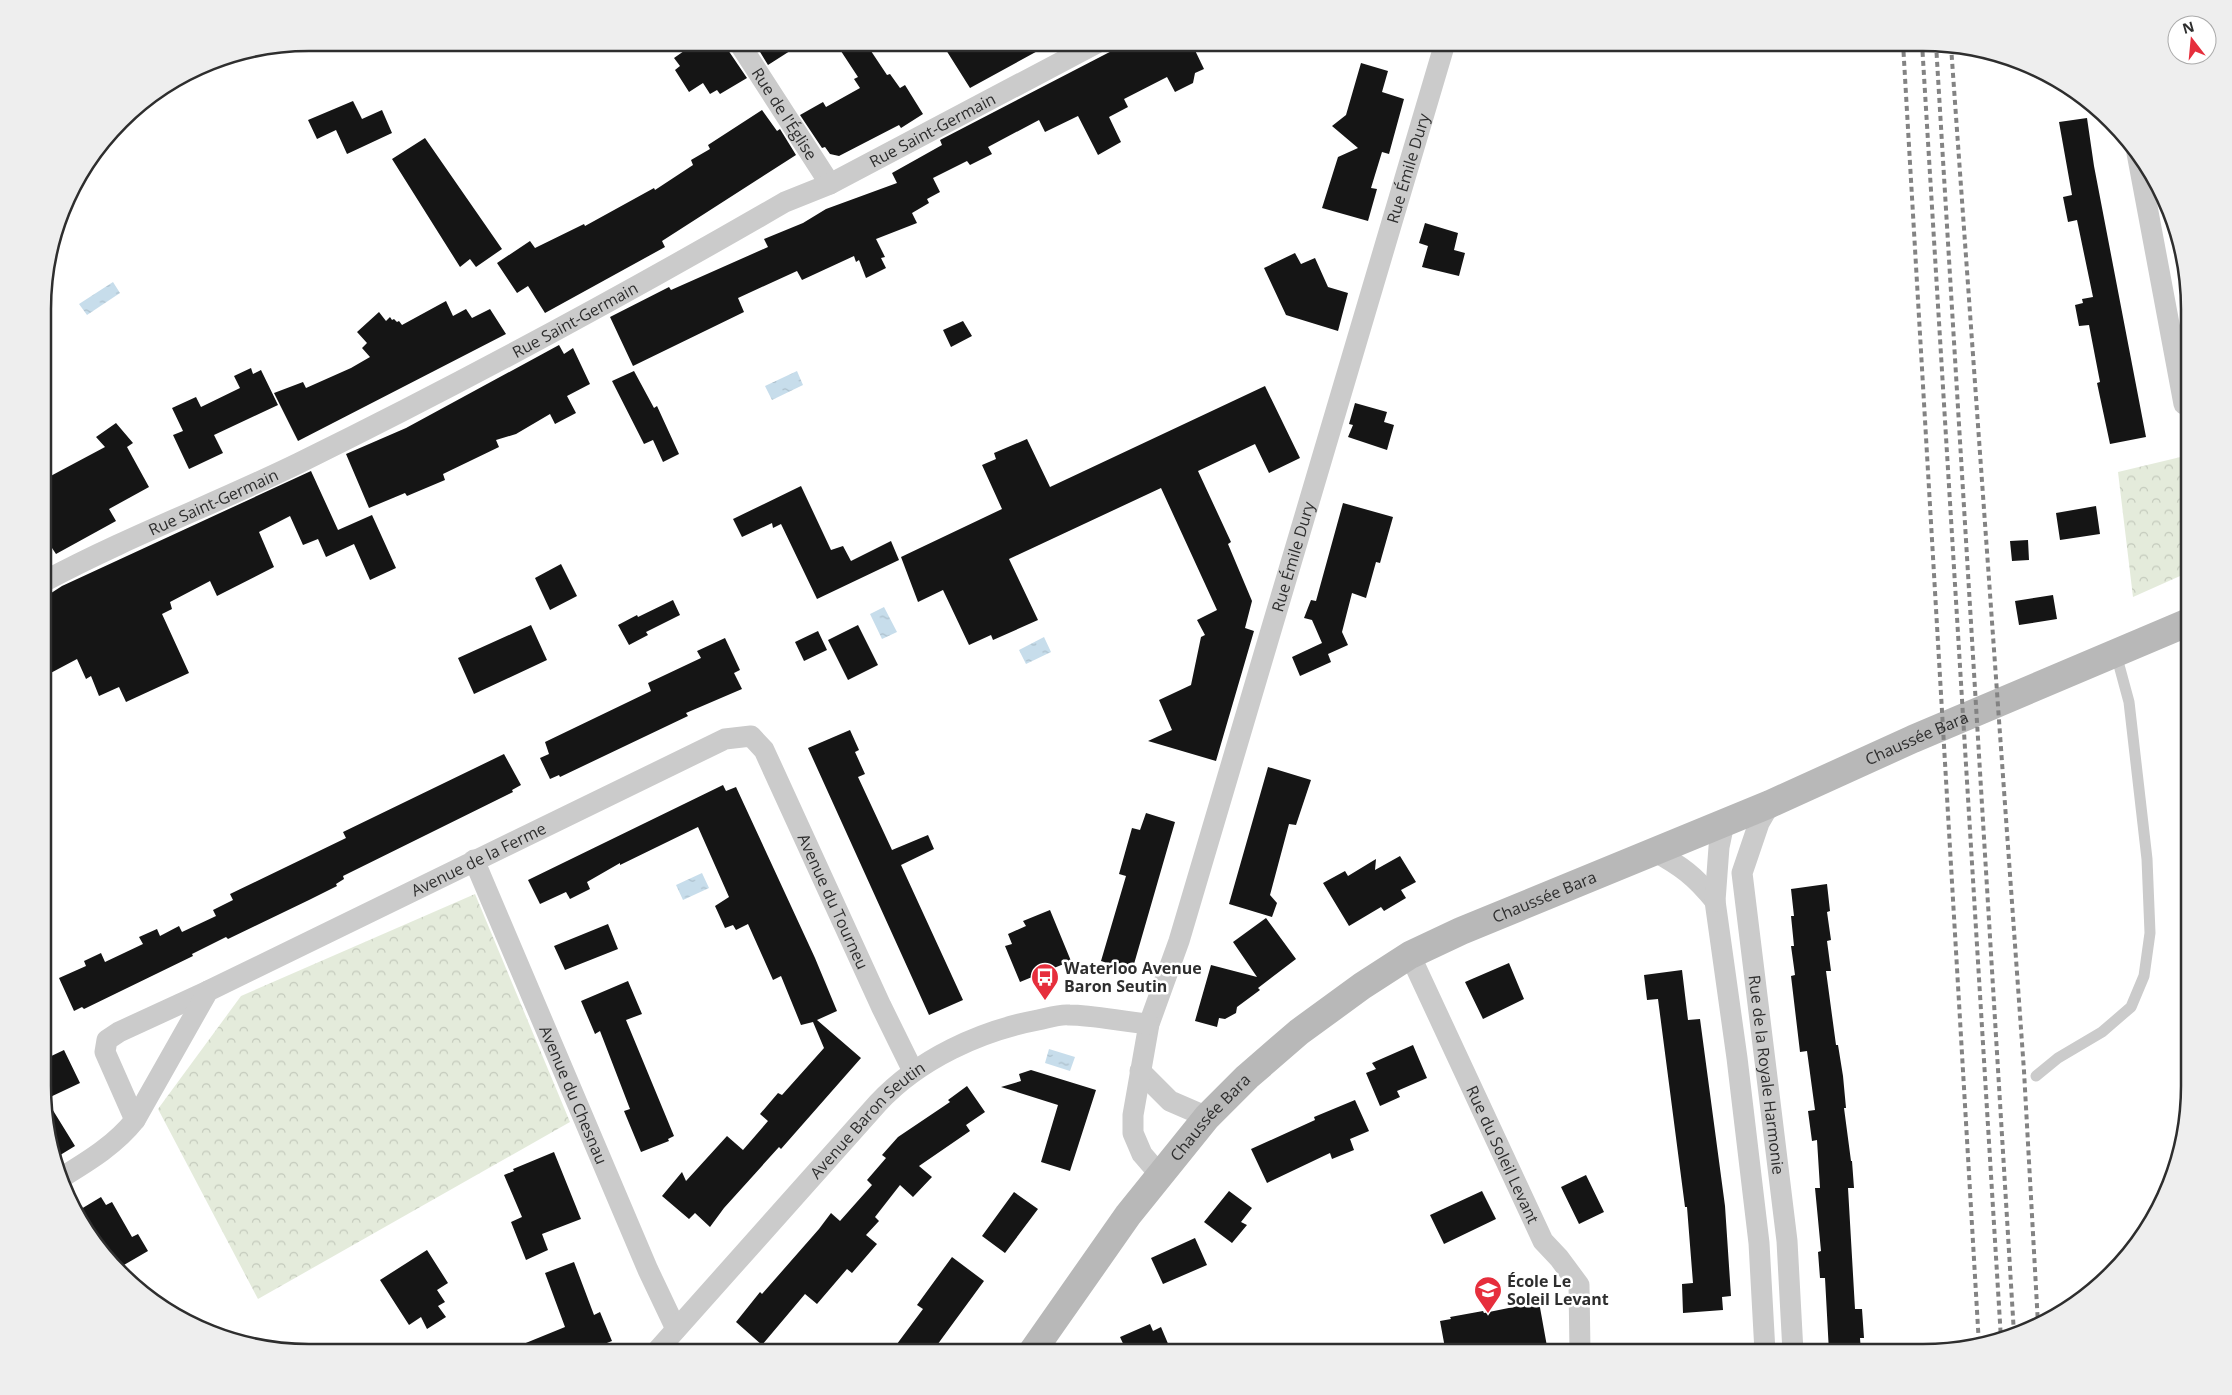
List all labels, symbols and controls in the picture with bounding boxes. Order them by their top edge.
north arrow [2167,15,2217,65]
text: N [2180,16,2196,38]
street label: Rue de l'Église [747,63,822,164]
street label: Rue Saint-Germain [865,88,999,172]
street label: Rue Émile Dury [1381,110,1435,226]
street label: Rue Saint-Germain [508,277,642,363]
street label: Rue Saint-Germain [145,463,282,541]
street label: Rue Émile Dury [1266,498,1320,614]
street label: Chaussée Bara [1862,706,1972,770]
street label: Avenue de la Ferme [407,817,550,901]
street label: Avenue du Tourneu [793,830,874,973]
street label: Chaussée Bara [1489,866,1600,928]
place label: Waterloo Avenue Baron Seutin [1064,957,1202,997]
bus stop icon: Waterloo Avenue Baron Seutin [1030,962,1060,1001]
street label: Rue de la Royale Harmonie [1744,974,1790,1176]
street label: Avenue du Chesnau [534,1022,613,1167]
street label: Avenue Baron Seutin [805,1056,929,1183]
street label: Chaussée Bara [1165,1069,1255,1166]
street label: Rue du Soleil Levant [1461,1082,1544,1227]
place label: École Le Soleil Levant [1507,1270,1609,1310]
school or university icon: École Le Soleil Levant [1473,1275,1503,1314]

